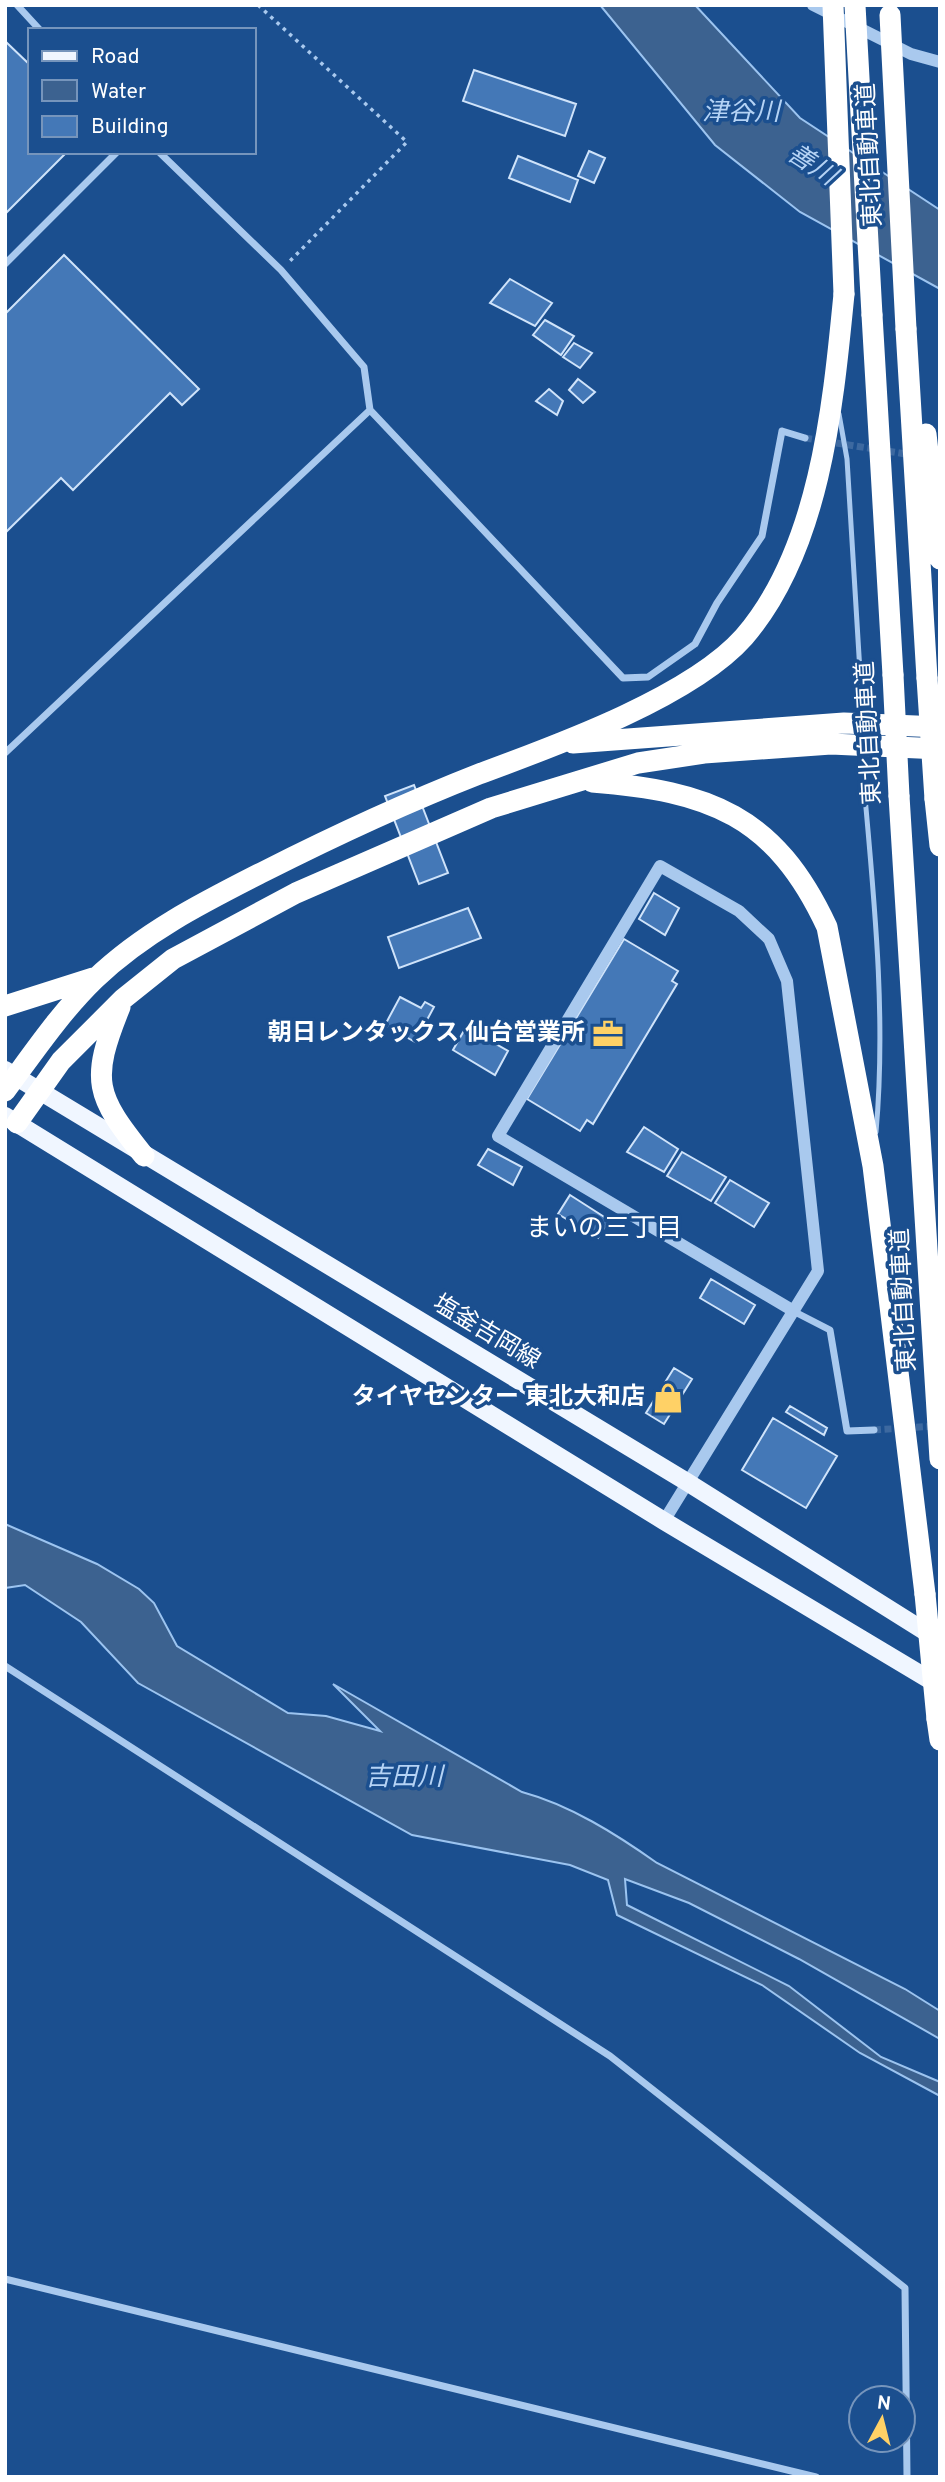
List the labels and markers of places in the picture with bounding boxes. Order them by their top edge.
office icon: 朝日レンタックス 仙台営業所 [591,1017,625,1051]
place label: 朝日レンタックス 仙台営業所 [268,1019,585,1049]
shop icon: タイヤセンター 東北大和店 [651,1381,685,1415]
place label: タイヤセンター 東北大和店 [352,1383,645,1413]

